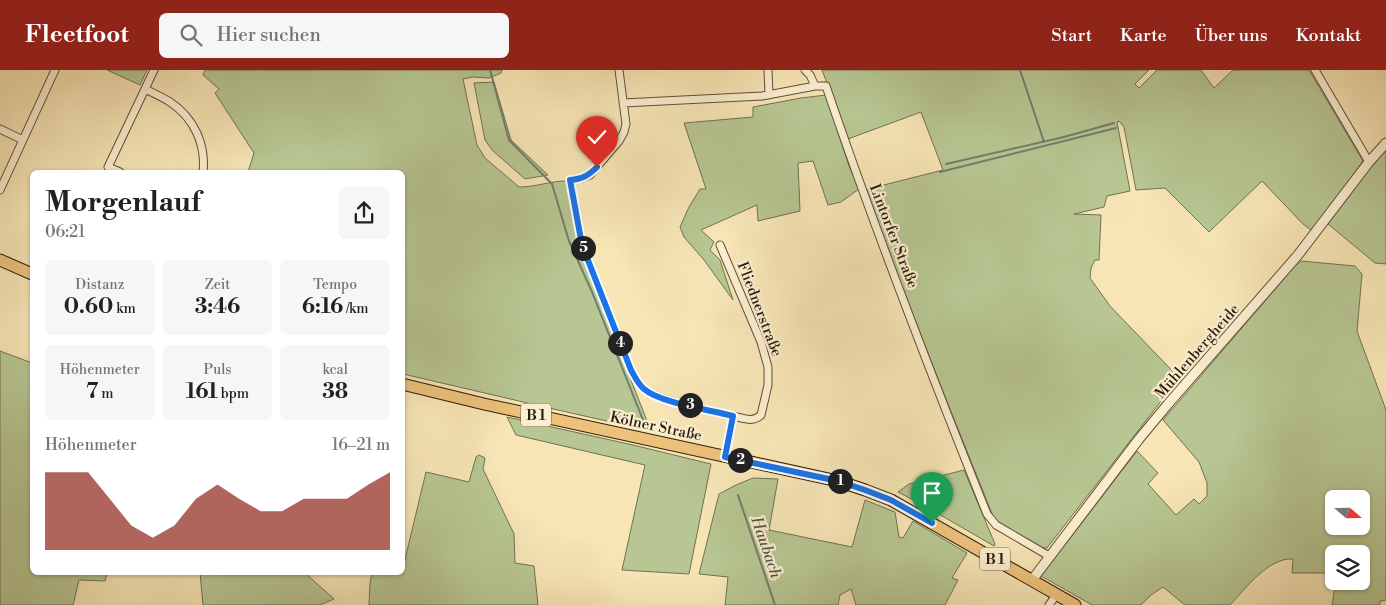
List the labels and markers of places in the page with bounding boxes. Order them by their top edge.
pin [576,116,618,167]
pin: 5 [570,236,596,260]
pin: 4 [608,330,632,356]
pin: 3 [678,392,702,418]
pin: 2 [728,448,752,472]
pin: 1 [828,468,852,494]
pin [911,472,953,523]

